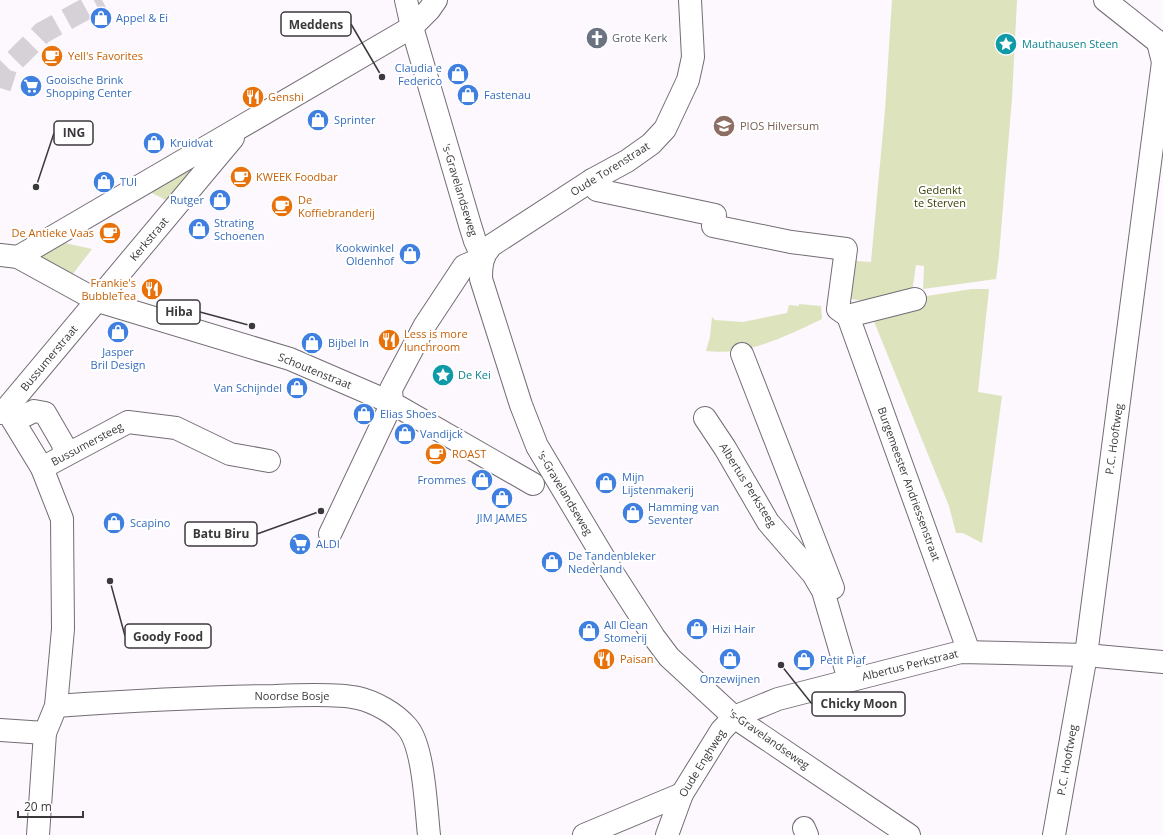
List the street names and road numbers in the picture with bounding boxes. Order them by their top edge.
street label: Oude Torenstraat [567,138,652,199]
street label: 's-Gravelandseweg [439,142,482,238]
street label: Kerkstraat [126,214,171,264]
street label: Bussumerstraat [17,321,81,394]
street label: Schoutenstraat [276,349,354,392]
street label: P.C. Hooftweg [1101,402,1126,476]
street label: Burgemeester Andriessenstraat [875,405,944,563]
street label: Bussumersteeg [48,418,125,469]
street label: Albertus Perksteeg [717,440,780,530]
street label: 's-Gravelandseweg [534,448,597,538]
street label: Albertus Perkstraat [860,645,960,684]
street label: Noordse Bosje [255,688,329,703]
street label: 's-Gravelandseweg [726,705,813,772]
street label: P.C. Hooftweg [1053,723,1080,797]
street label: Oude Enghweg [675,726,728,799]

